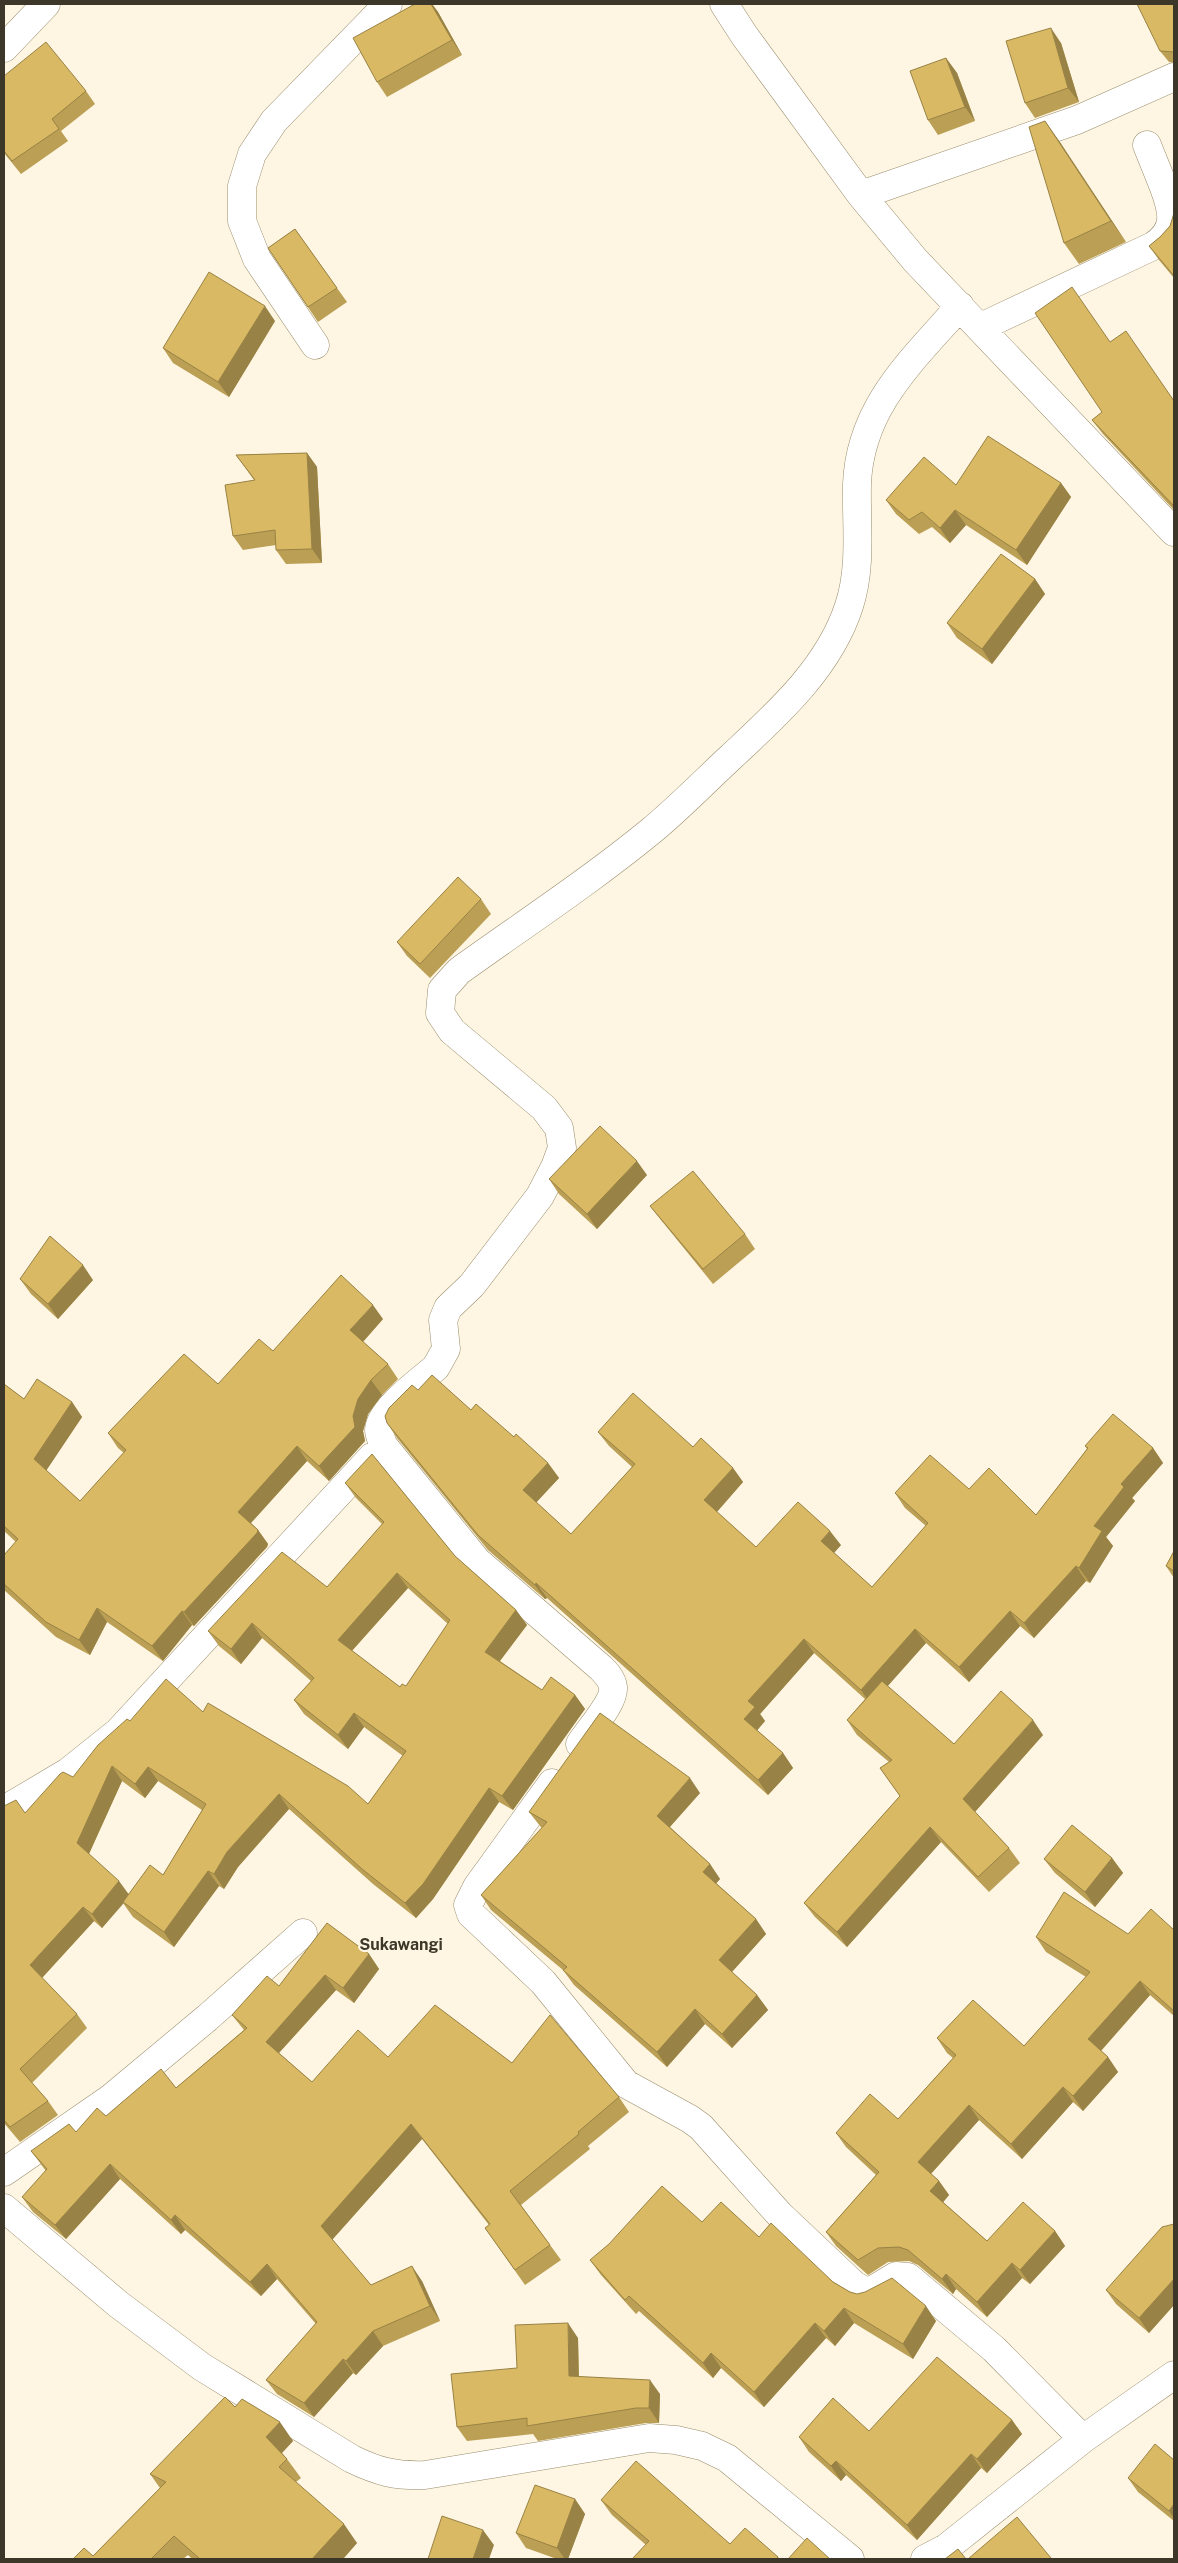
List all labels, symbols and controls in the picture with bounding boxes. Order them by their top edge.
district label: Sukawangi [359,1935,443,1954]

